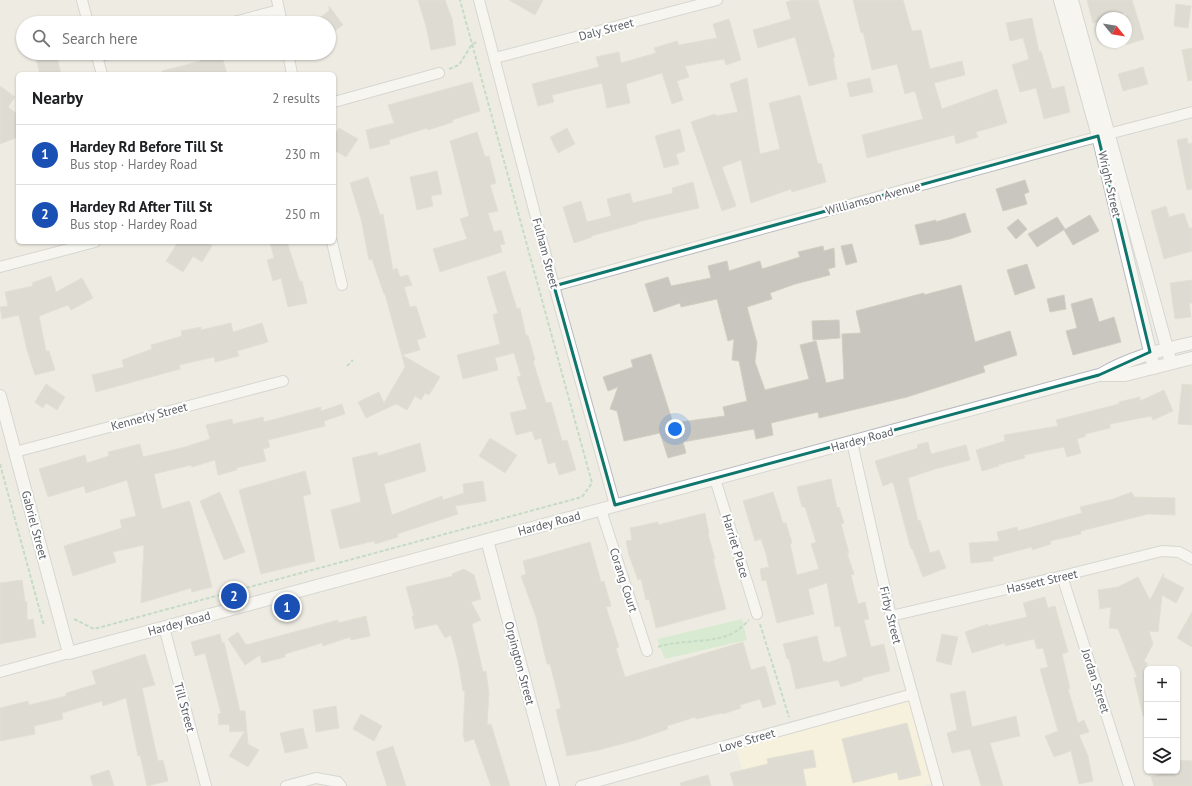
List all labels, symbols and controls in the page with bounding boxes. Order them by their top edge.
north arrow [1096,12,1132,48]
street label: Daly Street [577,14,635,44]
search box [16,16,336,60]
icon: search [30,27,52,49]
text: Search here [62,29,138,48]
text: Nearby [32,87,83,109]
text: 2 results [272,90,320,107]
text: Hardey Rd Before Till St [70,137,223,156]
text: 1 [41,146,49,163]
text: 230 m [285,146,320,163]
street label: Wright Street [1095,149,1125,219]
text: Bus stop · Hardey Road [70,156,197,173]
street label: Williamson Avenue [824,178,922,218]
text: Hardey Rd After Till St [70,197,212,216]
text: 2 [41,206,49,223]
text: 250 m [285,206,320,223]
text: Bus stop · Hardey Road [70,216,197,233]
street label: Fulham Street [529,216,563,290]
street label: Kennerly Street [109,399,189,433]
your location [665,419,685,439]
street label: Hardey Road [829,423,895,455]
street label: Gabriel Street [19,489,51,561]
street label: Hardey Road [516,507,582,539]
street label: Harriet Place [719,512,753,580]
street label: Corang Court [607,546,641,614]
street label: Hassett Street [1005,566,1079,596]
pin: 2 [221,581,247,611]
street label: Firby Street [877,585,905,645]
pin: 1 [274,592,300,622]
street label: Hardey Road [146,607,212,639]
street label: Orpington Street [502,620,538,706]
street label: Jordan Street [1078,646,1113,715]
map controls [1144,666,1180,774]
button: + [1144,666,1180,702]
street label: Till Street [171,681,199,733]
button: − [1144,702,1180,738]
street label: Love Street [717,725,777,755]
button: layers [1144,738,1180,774]

